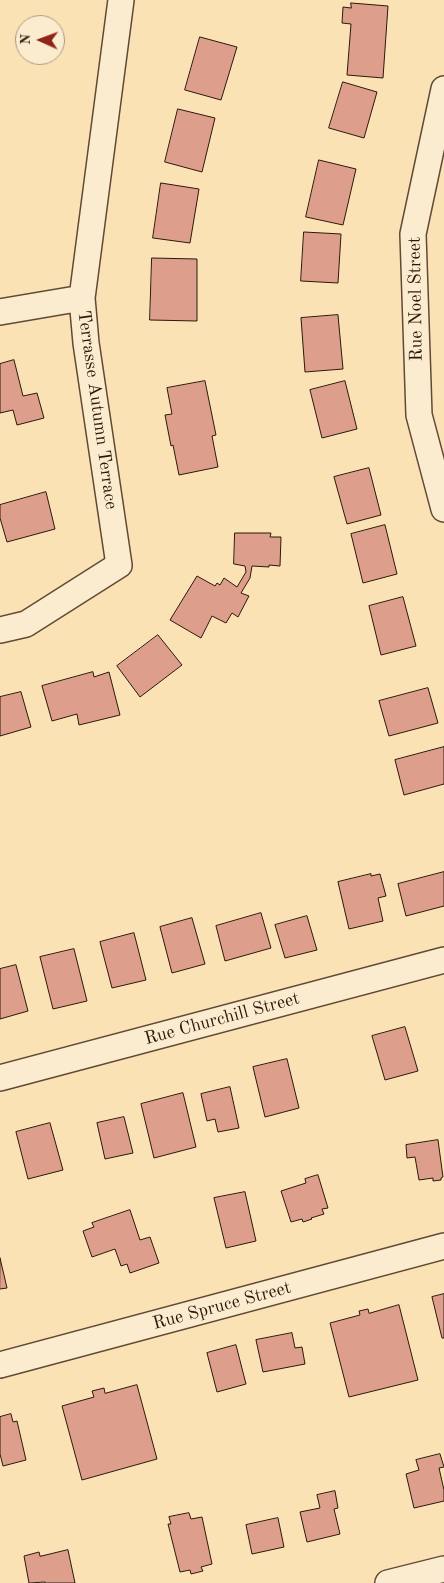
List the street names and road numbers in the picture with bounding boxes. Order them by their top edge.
street label: Rue Noel Street [404,237,428,361]
street label: Terrasse Autumn Terrace [72,309,122,511]
street label: Rue Churchill Street [142,988,302,1050]
street label: Rue Spruce Street [151,1277,293,1335]

